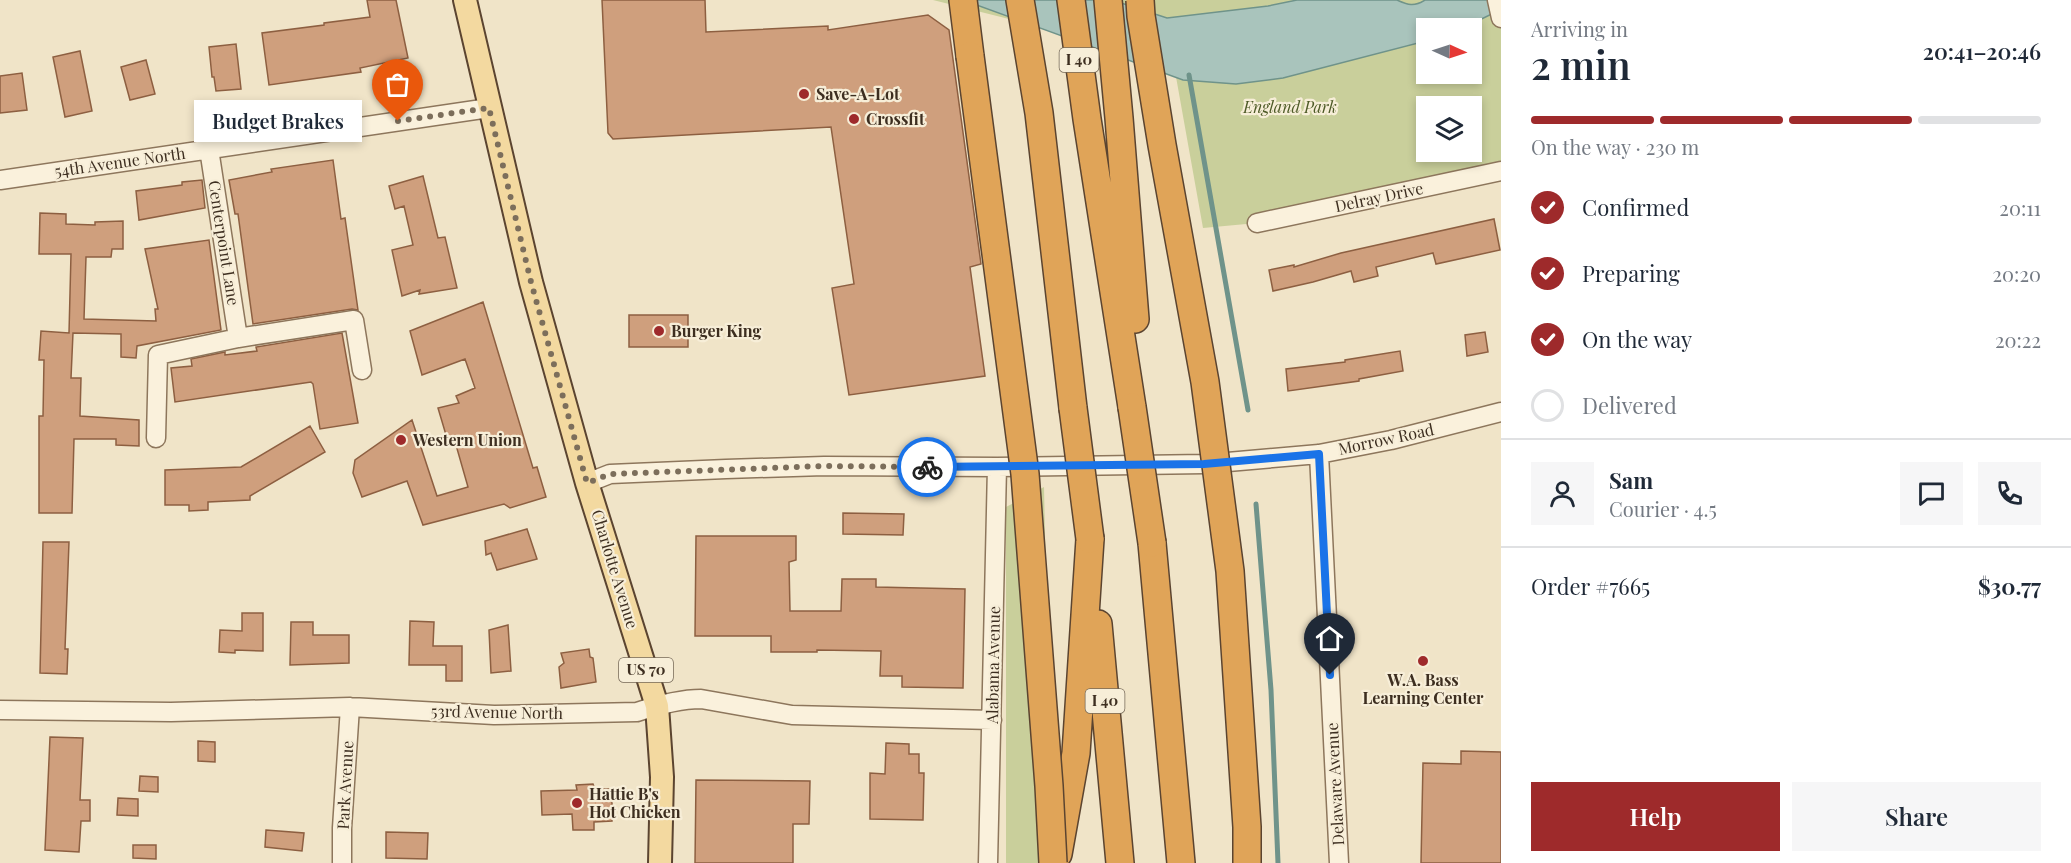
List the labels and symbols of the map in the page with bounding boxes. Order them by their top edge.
north arrow [1416,18,1482,84]
road number: I 40 [1060,48,1098,72]
pin [372,59,423,121]
place label: Save-A-Lot [816,83,900,104]
marker: Save-A-Lot [797,87,811,101]
park label: England Park [1242,96,1337,117]
callout: Budget Brakes [194,100,362,142]
place label: Crossfit [866,108,925,129]
marker: Crossfit [847,112,861,126]
street label: 54th Avenue North [53,142,187,181]
street label: Delray Drive [1333,177,1425,216]
street label: Centerpoint Lane [204,179,245,307]
place label: Burger King [671,320,762,341]
marker: Burger King [652,324,666,338]
street label: Morrow Road [1336,418,1436,459]
place label: Western Union [412,429,522,450]
marker: Western Union [394,433,408,447]
courier [897,437,957,497]
street label: Charlotte Avenue [587,507,644,631]
street label: Alabama Avenue [981,606,1004,725]
pin [1304,613,1355,675]
marker: W.A. Bass Learning Center [1416,654,1430,668]
road number: US 70 [619,658,673,682]
place label: W.A. Bass Learning Center [1363,669,1484,708]
road number: I 40 [1086,689,1124,713]
street label: 53rd Avenue North [431,700,564,723]
street label: Delaware Avenue [1321,722,1348,846]
street label: Park Avenue [332,740,357,830]
place label: Hattie B's Hot Chicken [589,783,681,822]
marker: Hattie B's Hot Chicken [570,796,584,810]

